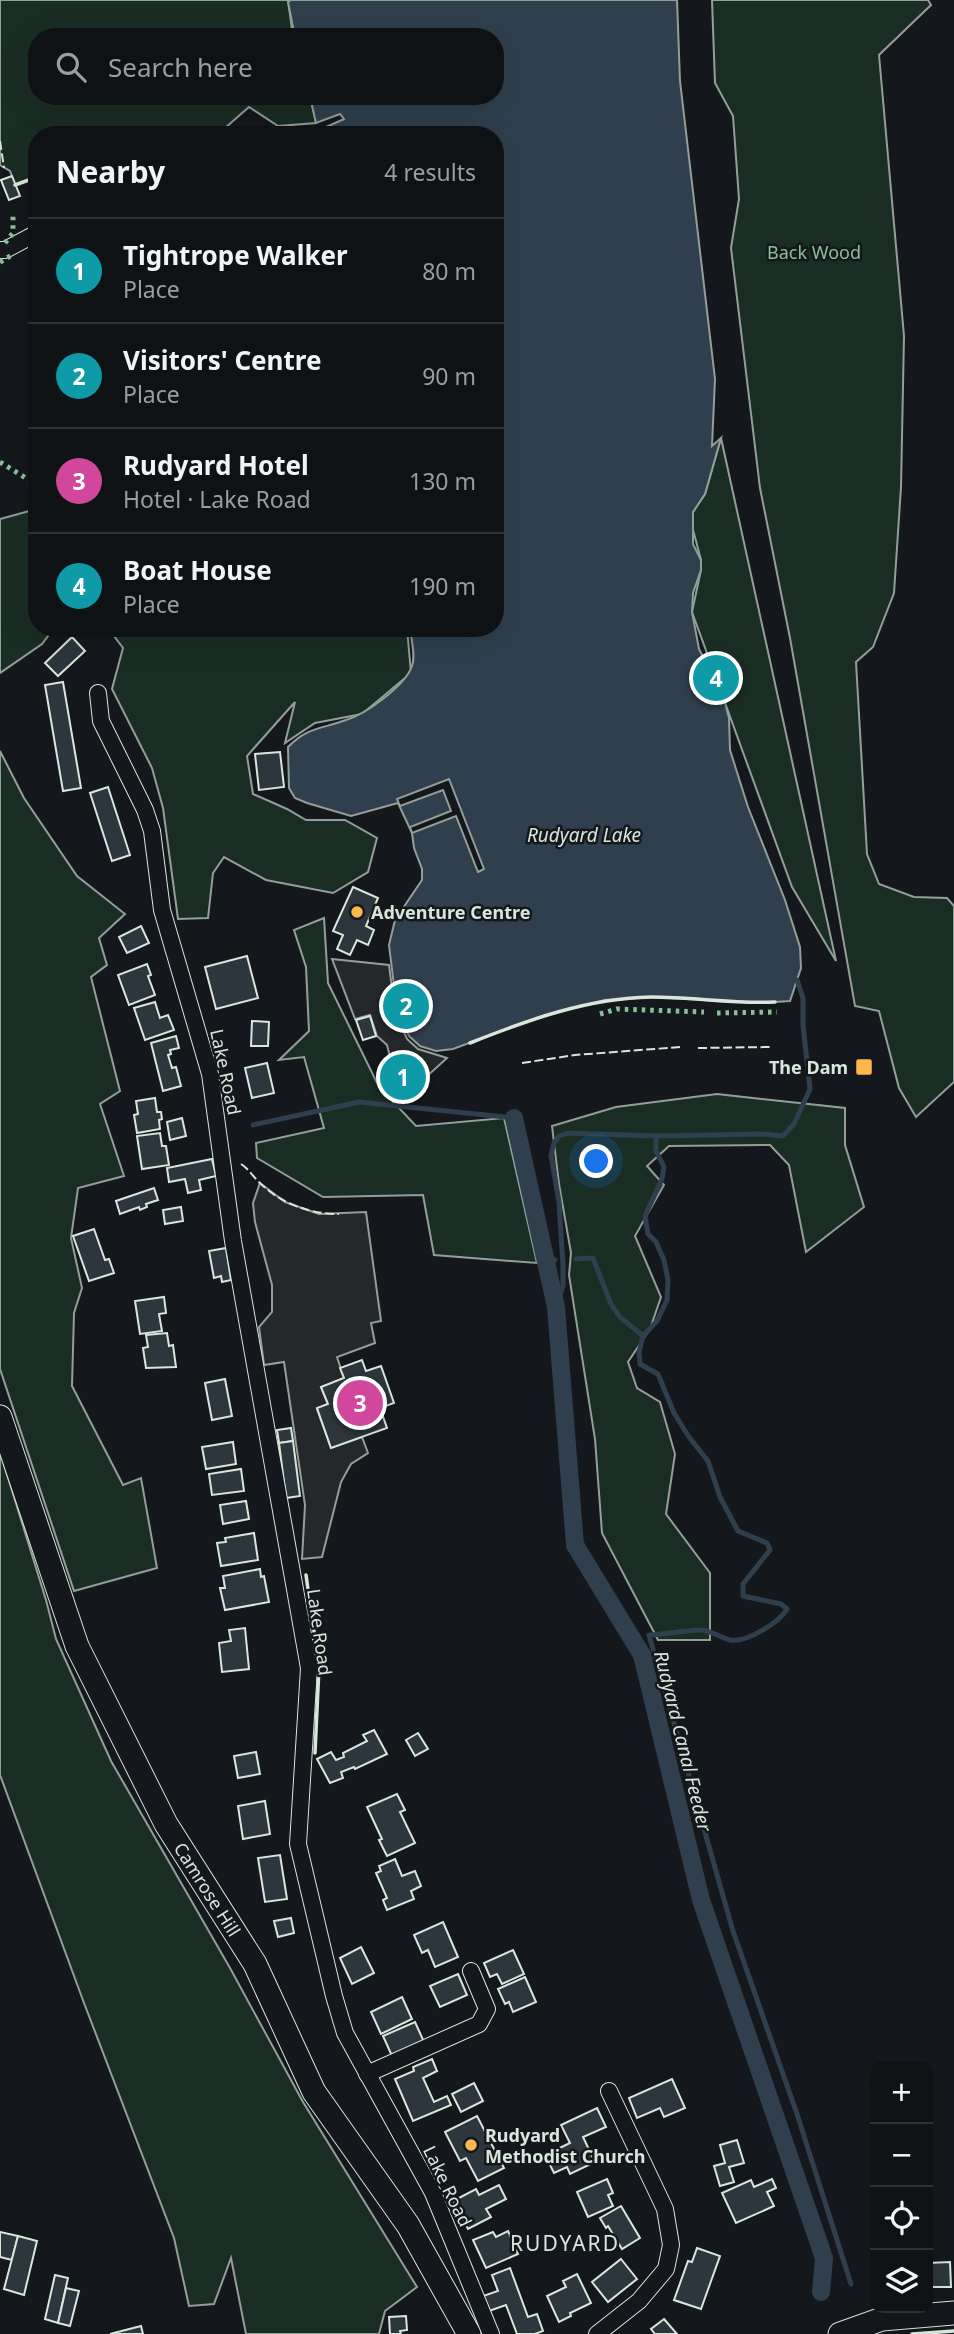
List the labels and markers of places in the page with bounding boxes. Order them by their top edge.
pin: 4 [693,652,739,704]
place label: Adventure Centre [371,900,530,924]
marker: Adventure Centre [349,904,365,920]
pin: 2 [383,980,429,1032]
pin: 1 [380,1051,426,1103]
place label: The Dam [769,1055,848,1079]
marker: The Dam [854,1057,874,1077]
pin: 3 [337,1377,383,1429]
place label: Rudyard Methodist Church [485,2123,645,2168]
marker: Rudyard Methodist Church [463,2137,479,2153]

